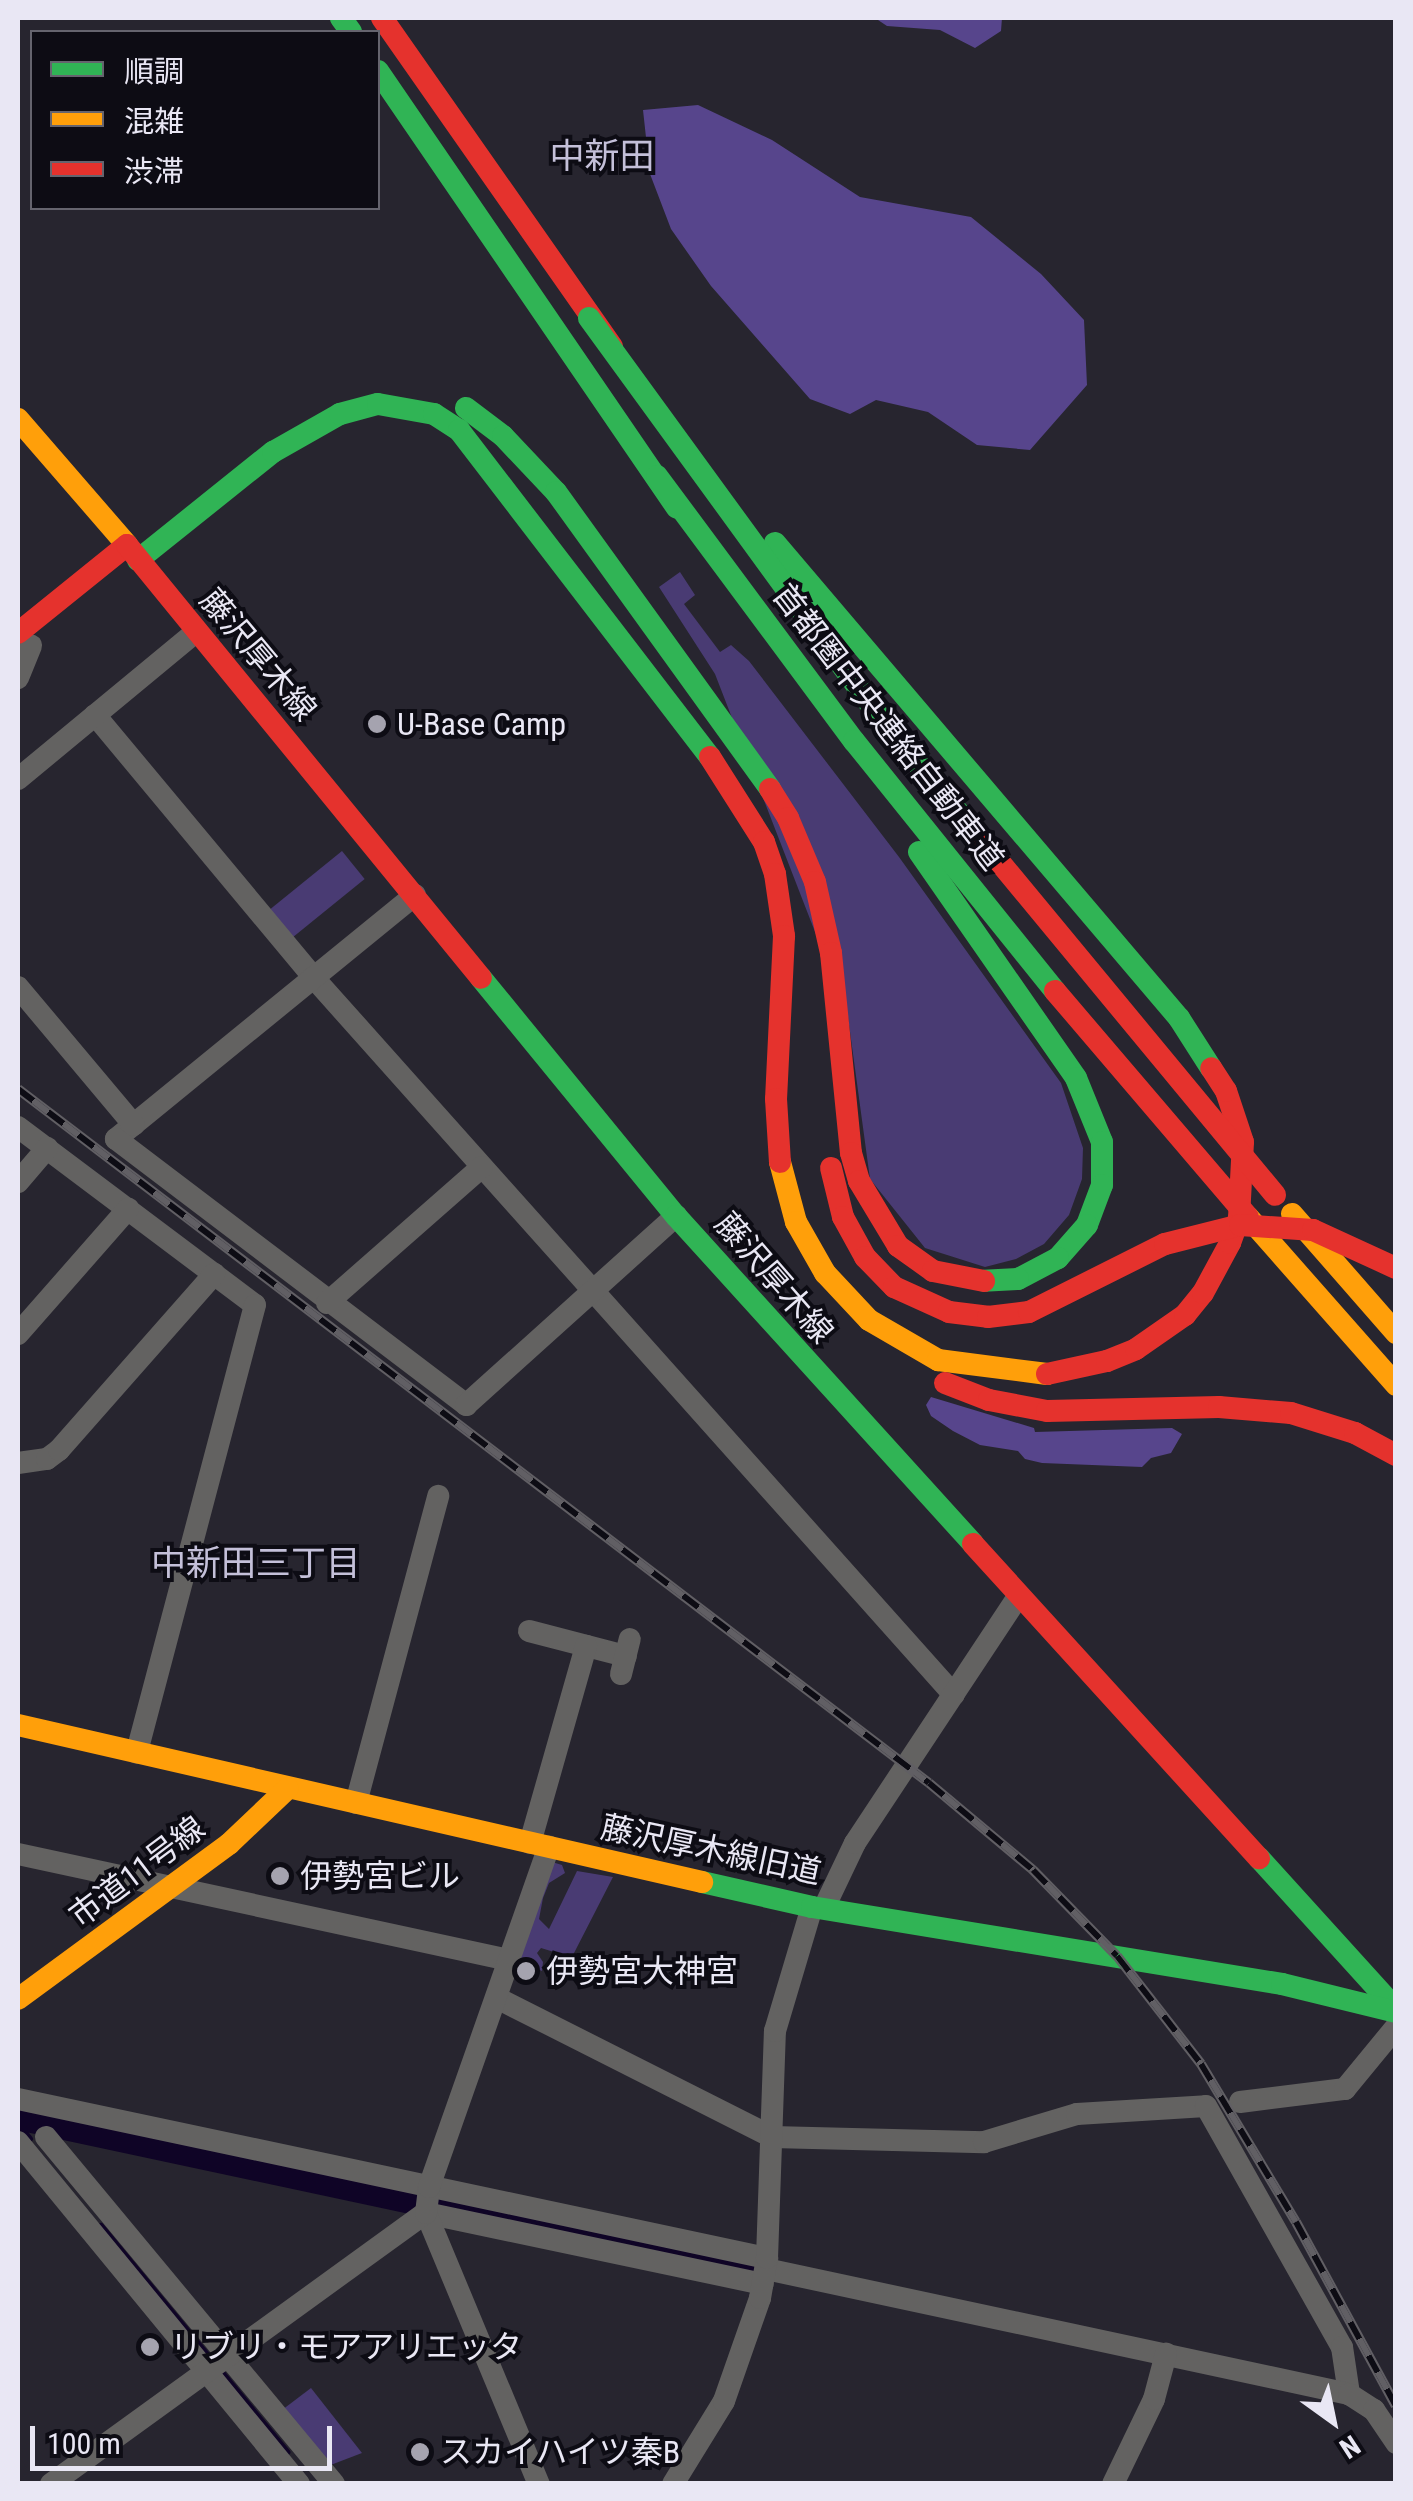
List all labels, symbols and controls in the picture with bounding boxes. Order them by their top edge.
legend [30,30,380,210]
text: 順調 [124,54,184,89]
text: 混雑 [124,104,184,139]
district label: 中新田 [550,136,654,178]
text: 渋滞 [124,154,184,189]
street label: 首都圏中央連絡自動車道 [765,576,1011,878]
street label: 藤沢厚木線 [192,581,324,729]
place label: U-Base Camp [397,705,566,743]
marker: U-Base Camp [366,713,388,735]
street label: 藤沢厚木線 [707,1205,841,1351]
district label: 中新田三丁目 [151,1543,361,1585]
street label: 藤沢厚木線旧道 [597,1808,825,1892]
street label: 市道11号線 [62,1809,212,1935]
place label: 伊勢宮ビル [300,1857,460,1895]
marker: 伊勢宮ビル [269,1865,291,1887]
place label: 伊勢宮大神宮 [546,1952,738,1990]
marker: 伊勢宮大神宮 [515,1960,537,1982]
place label: リブリ・モアアリエッタ [170,2328,522,2366]
marker: リブリ・モアアリエッタ [139,2336,161,2358]
north arrow [1283,2371,1383,2471]
scale bar [35,2406,338,2468]
text: 100 m [47,2426,121,2461]
text: N [1333,2428,1366,2465]
place label: スカイハイツ秦B [440,2433,681,2471]
marker: スカイハイツ秦B [409,2441,431,2463]

